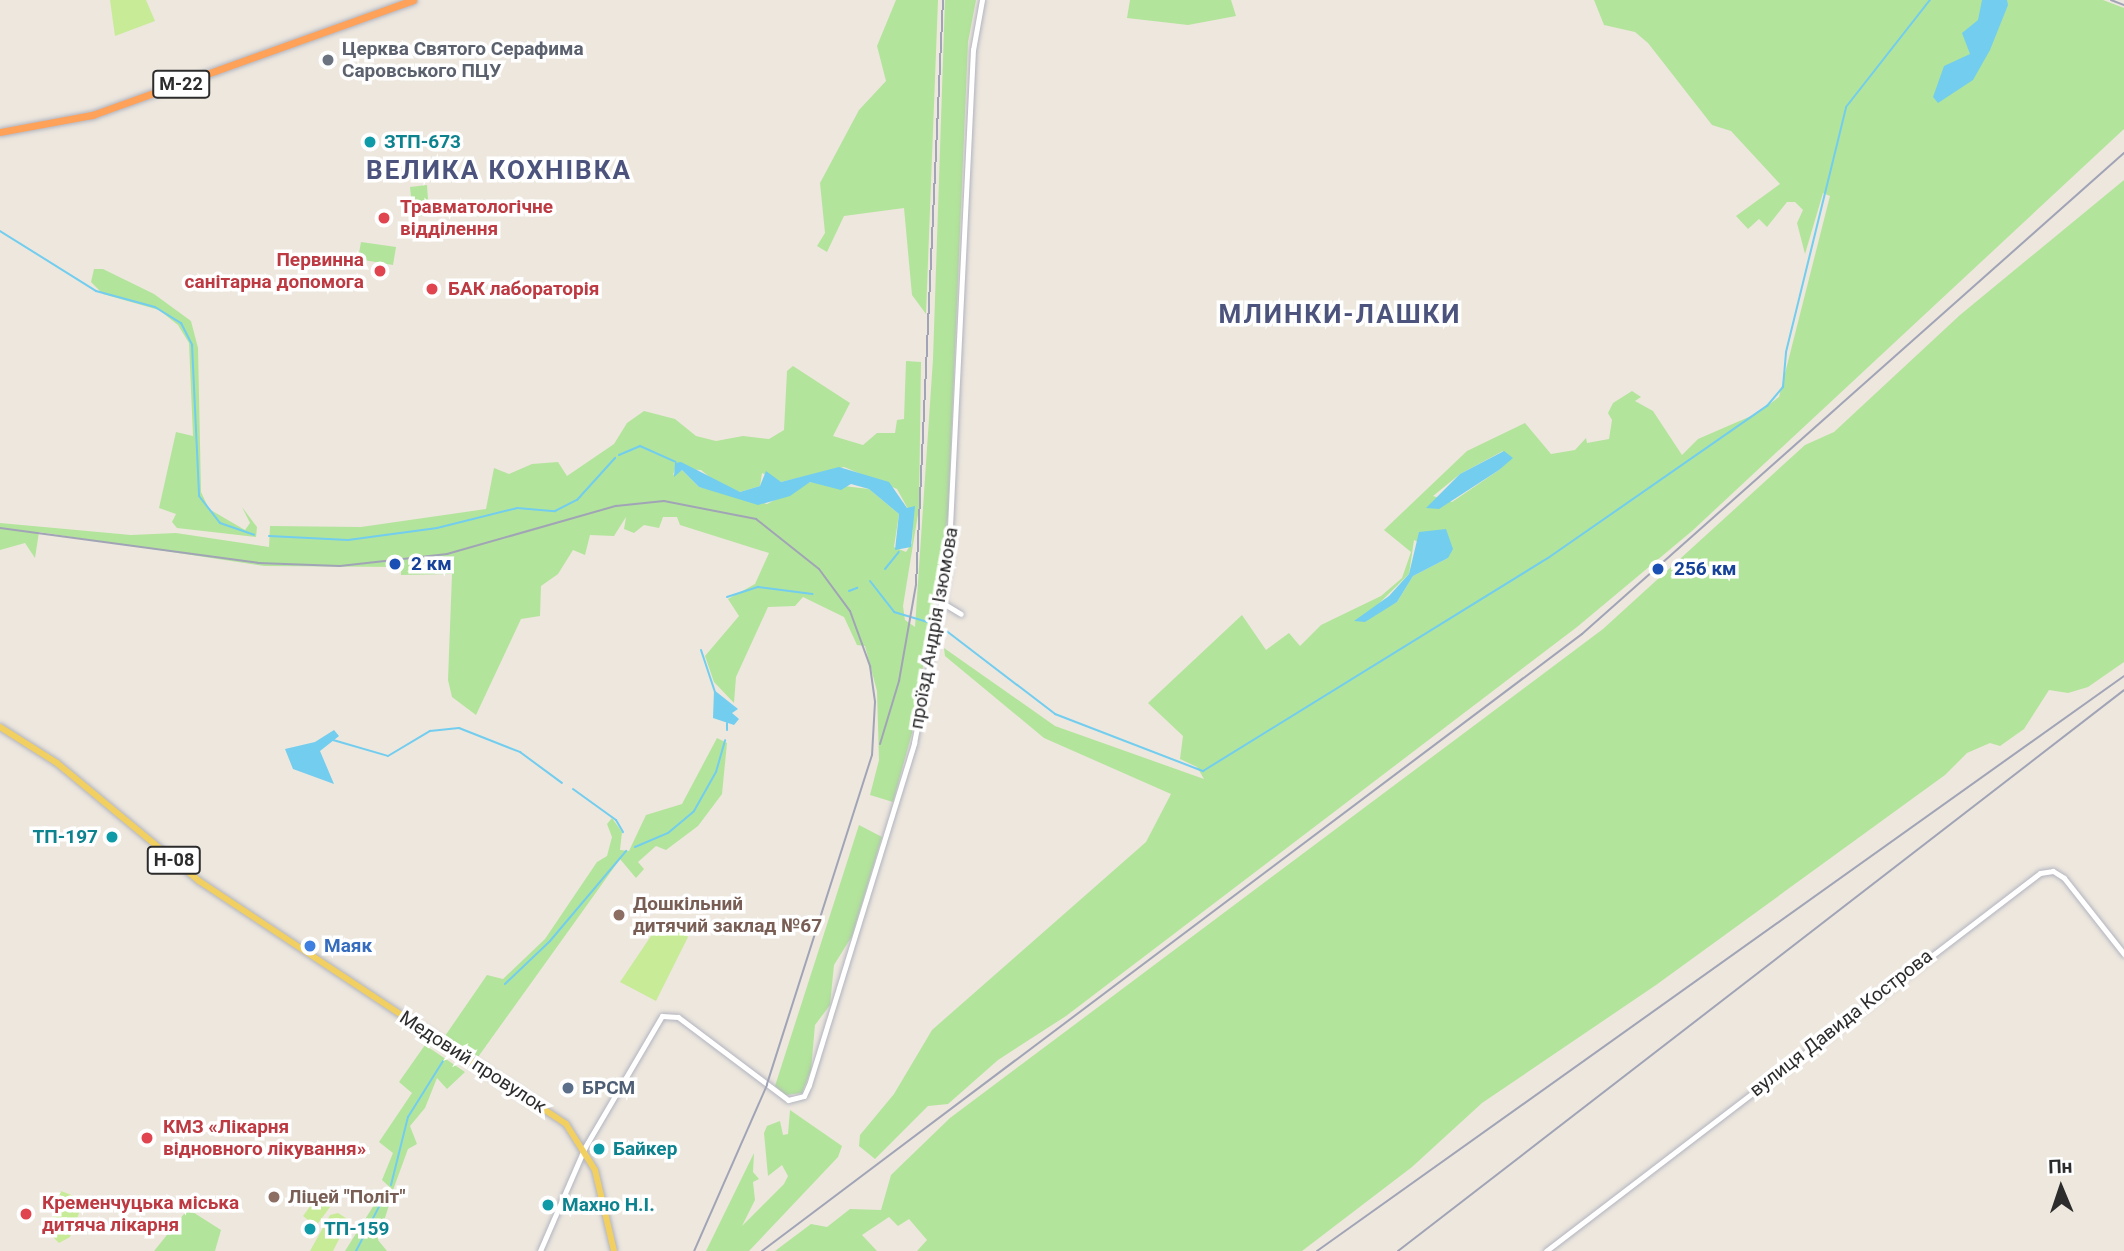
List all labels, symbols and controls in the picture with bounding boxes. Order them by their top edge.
place label: Церква Святого Серафима Саровського ПЦУ [342,38,584,82]
marker: Церква Святого Серафима Саровського ПЦУ [320,52,336,68]
road number: М-22 [151,70,211,98]
place label: ЗТП-673 [384,131,461,153]
marker: ЗТП-673 [362,134,378,150]
district label: ВЕЛИКА КОХНІВКА [368,155,630,187]
place label: Травматологічне відділення [400,196,553,240]
marker: Травматологічне відділення [374,208,394,228]
place label: Первинна санітарна допомога [185,249,364,293]
marker: Первинна санітарна допомога [370,261,390,281]
place label: БАК лабораторія [448,278,599,300]
marker: БАК лабораторія [422,279,442,299]
district label: МЛИНКИ-ЛАШКИ [1220,299,1460,331]
street label: проїзд Андрія Ізюмова [905,525,963,731]
place label: 2 км [411,553,452,575]
marker: 2 км [385,554,405,574]
place label: 256 км [1674,558,1737,580]
marker: 256 км [1648,559,1668,579]
place label: ТП-197 [33,826,98,848]
marker: ТП-197 [104,829,120,845]
road number: Н-08 [146,846,202,874]
place label: Дошкільний дитячий заклад №67 [633,893,822,937]
marker: Дошкільний дитячий заклад №67 [611,907,627,923]
place label: Маяк [324,935,372,957]
marker: Маяк [302,938,318,954]
street label: вулиця Давида Кострова [1745,945,1937,1101]
street label: Медовий провулок [395,1006,551,1118]
place label: БРСМ [582,1077,635,1099]
marker: БРСМ [560,1080,576,1096]
place label: КМЗ «Лікарня відновного лікування» [163,1116,366,1160]
marker: КМЗ «Лікарня відновного лікування» [137,1128,157,1148]
place label: Байкер [613,1138,677,1160]
marker: Байкер [591,1141,607,1157]
north arrow [2026,1153,2096,1223]
text: Пн [2048,1155,2073,1178]
place label: Ліцей "Політ" [288,1186,405,1208]
marker: Ліцей "Політ" [266,1189,282,1205]
place label: Кременчуцька міська дитяча лікарня [42,1192,239,1236]
place label: Махно Н.І. [562,1194,655,1216]
marker: Махно Н.І. [540,1197,556,1213]
marker: Кременчуцька міська дитяча лікарня [16,1204,36,1224]
place label: ТП-159 [324,1218,389,1240]
marker: ТП-159 [302,1221,318,1237]

